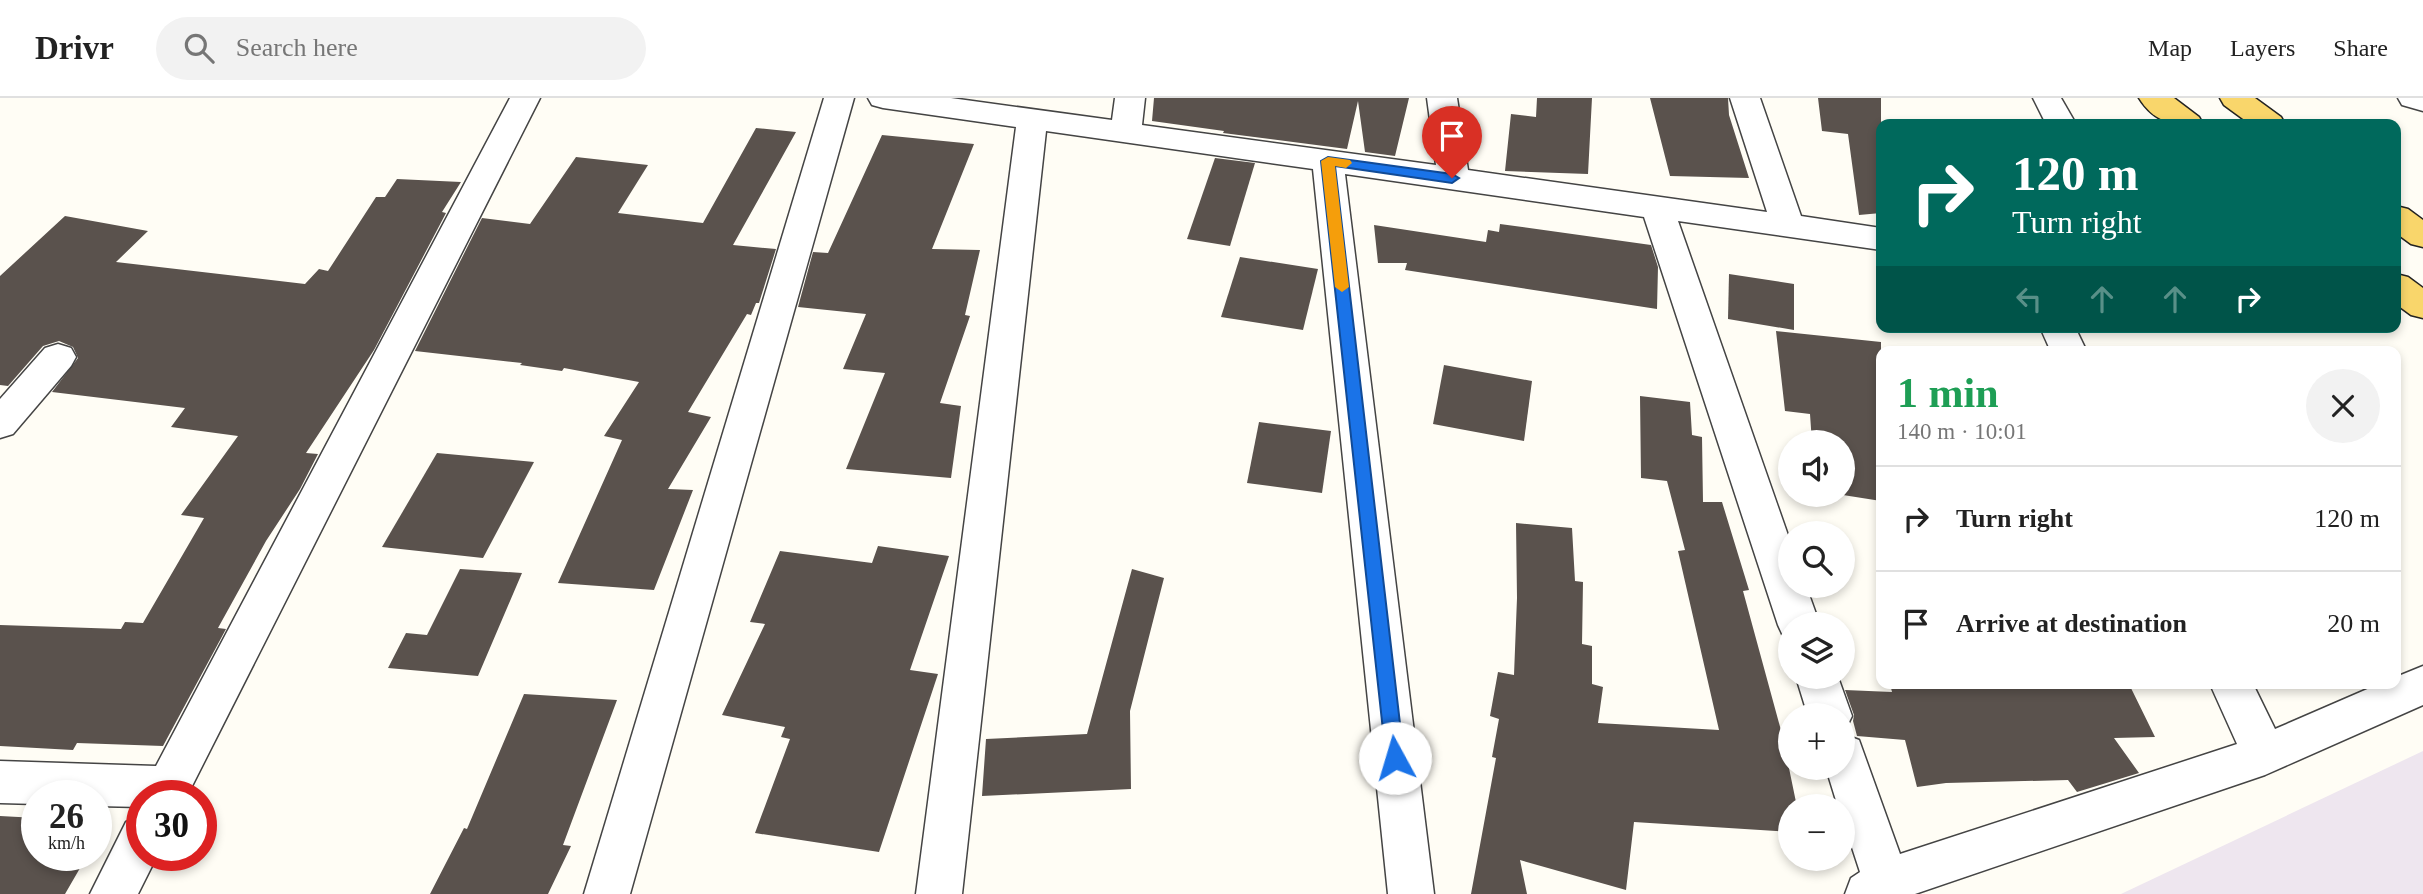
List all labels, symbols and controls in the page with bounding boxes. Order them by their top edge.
search box [156,17,646,80]
icon: search [180,29,218,67]
text: Drivr [35,30,114,66]
text: Search here [236,33,358,62]
text: Map [2148,35,2192,61]
text: Layers [2230,35,2295,61]
text: Share [2333,35,2388,61]
pin [1422,106,1482,178]
icon: arrive [1433,117,1471,155]
text: 120 m [2012,146,2139,201]
icon: right [1897,147,1988,238]
text: Turn right [2012,204,2142,240]
icon: left [2010,280,2048,318]
icon: ahead [2083,280,2121,318]
icon: ahead [2156,280,2194,318]
icon: right [2229,280,2267,318]
button: close [2306,369,2380,443]
text: 1 min [1897,370,1999,416]
text: 140 m · 10:01 [1897,419,2027,444]
map controls [1778,430,1855,871]
button: sound [1778,430,1855,507]
icon: right [1897,500,1935,538]
text: Turn right [1956,504,2073,533]
text: 120 m [2314,504,2380,533]
button: search [1778,521,1855,598]
icon: arrive [1897,605,1935,643]
text: Arrive at destination [1956,609,2187,638]
text: 20 m [2327,609,2380,638]
button: layers [1778,612,1855,689]
button: + [1778,703,1855,780]
position arrow [1358,721,1432,795]
speed limit sign: 30 [126,780,217,871]
button: − [1778,794,1855,871]
text: 26 [49,797,84,836]
text: km/h [48,833,85,853]

